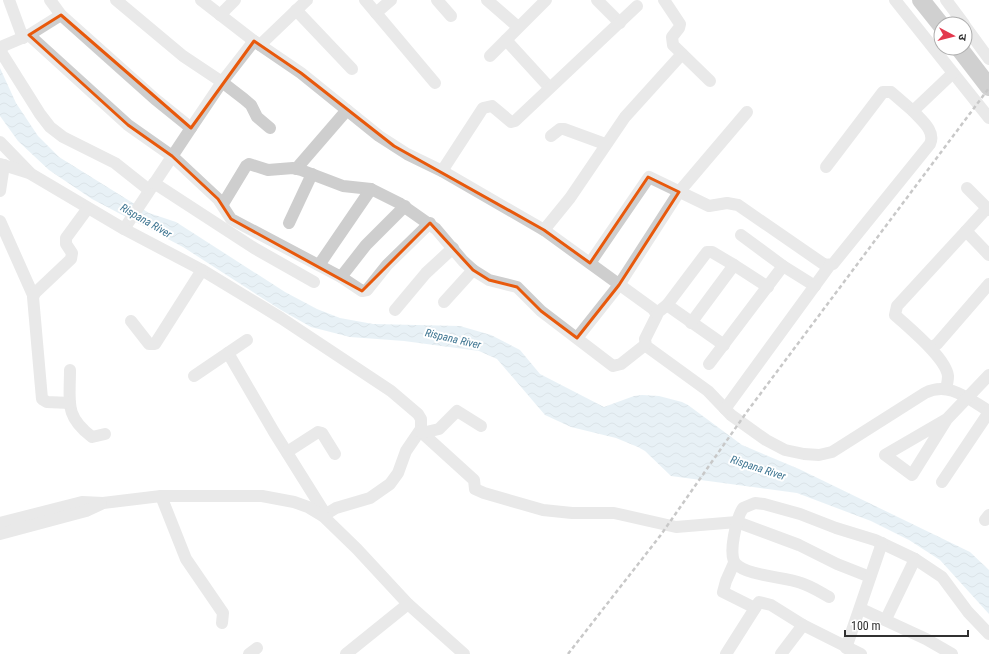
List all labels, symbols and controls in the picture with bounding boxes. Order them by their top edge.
north arrow [933,16,973,56]
text: उ [956,33,969,42]
water label: Rispana River [118,201,175,241]
water label: Rispana River [424,326,483,352]
water label: Rispana River [729,453,788,483]
scale bar [845,612,968,638]
text: 100 m [851,619,881,633]

